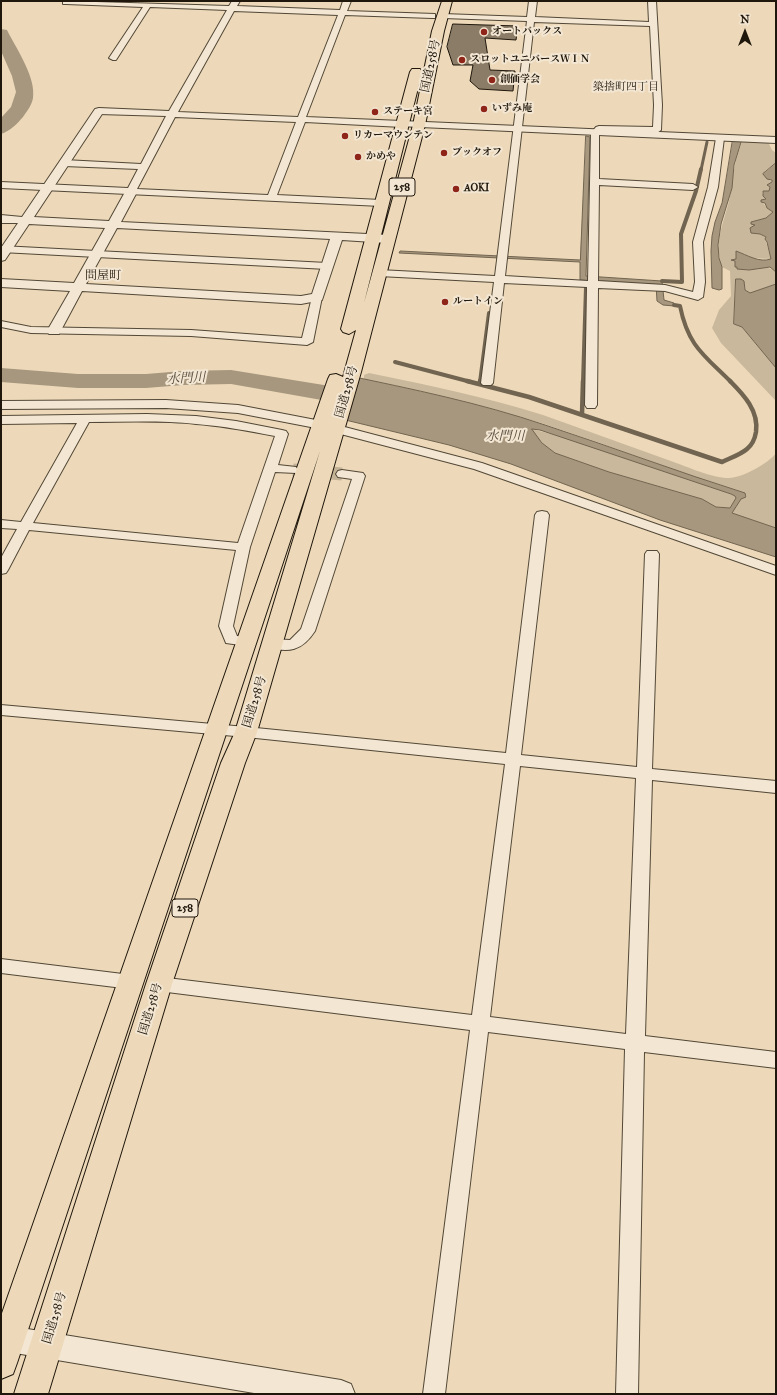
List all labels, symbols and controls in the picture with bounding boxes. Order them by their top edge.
north arrow [725,12,765,52]
text: N [740,13,750,26]
place label: オートバックス [492,26,562,38]
marker: オートバックス [479,27,489,37]
street label: 国道258号 [418,38,444,94]
place label: スロットユニバースＷＩＮ [470,54,590,66]
marker: スロットユニバースＷＩＮ [457,55,467,65]
place label: 創価学会 [500,74,540,86]
marker: 創価学会 [487,75,497,85]
district label: 築捨町四丁目 [593,80,659,94]
place label: いずみ庵 [492,103,532,115]
marker: いずみ庵 [479,104,489,114]
place label: ステーキ宮 [383,106,433,118]
marker: ステーキ宮 [370,107,380,117]
place label: リカーマウンテン [353,130,433,142]
marker: リカーマウンテン [340,131,350,141]
place label: ブックオフ [452,147,502,159]
marker: ブックオフ [439,148,449,158]
place label: かめや [366,151,396,163]
marker: かめや [353,152,363,162]
road number: 258 [389,178,415,196]
place label: AOKI [464,183,489,195]
marker: AOKI [451,184,461,194]
district label: 問屋町 [85,269,121,283]
place label: ルートイン [453,296,503,308]
marker: ルートイン [440,297,450,307]
street label: 国道258号 [333,364,361,420]
water label: 水門川 [166,370,206,388]
water label: 水門川 [486,429,524,445]
street label: 国道258号 [240,674,270,730]
road number: 258 [172,899,198,917]
street label: 国道258号 [136,981,166,1037]
street label: 国道258号 [40,1290,70,1346]

